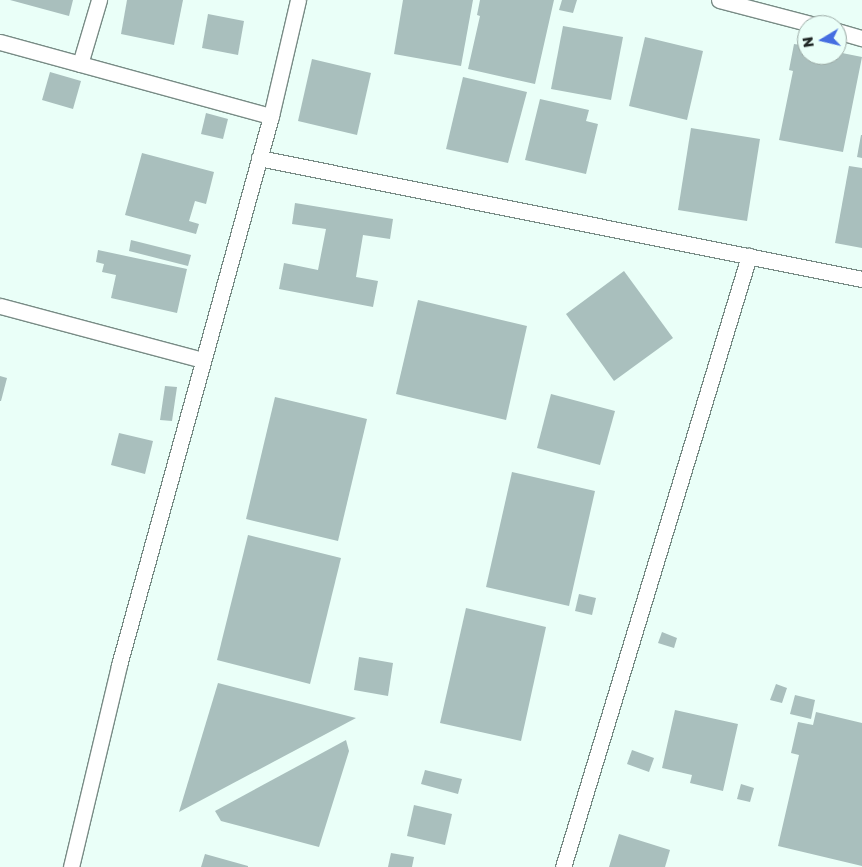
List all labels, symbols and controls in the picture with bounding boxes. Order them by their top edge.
north arrow [797,15,847,65]
text: N [798,36,817,49]

